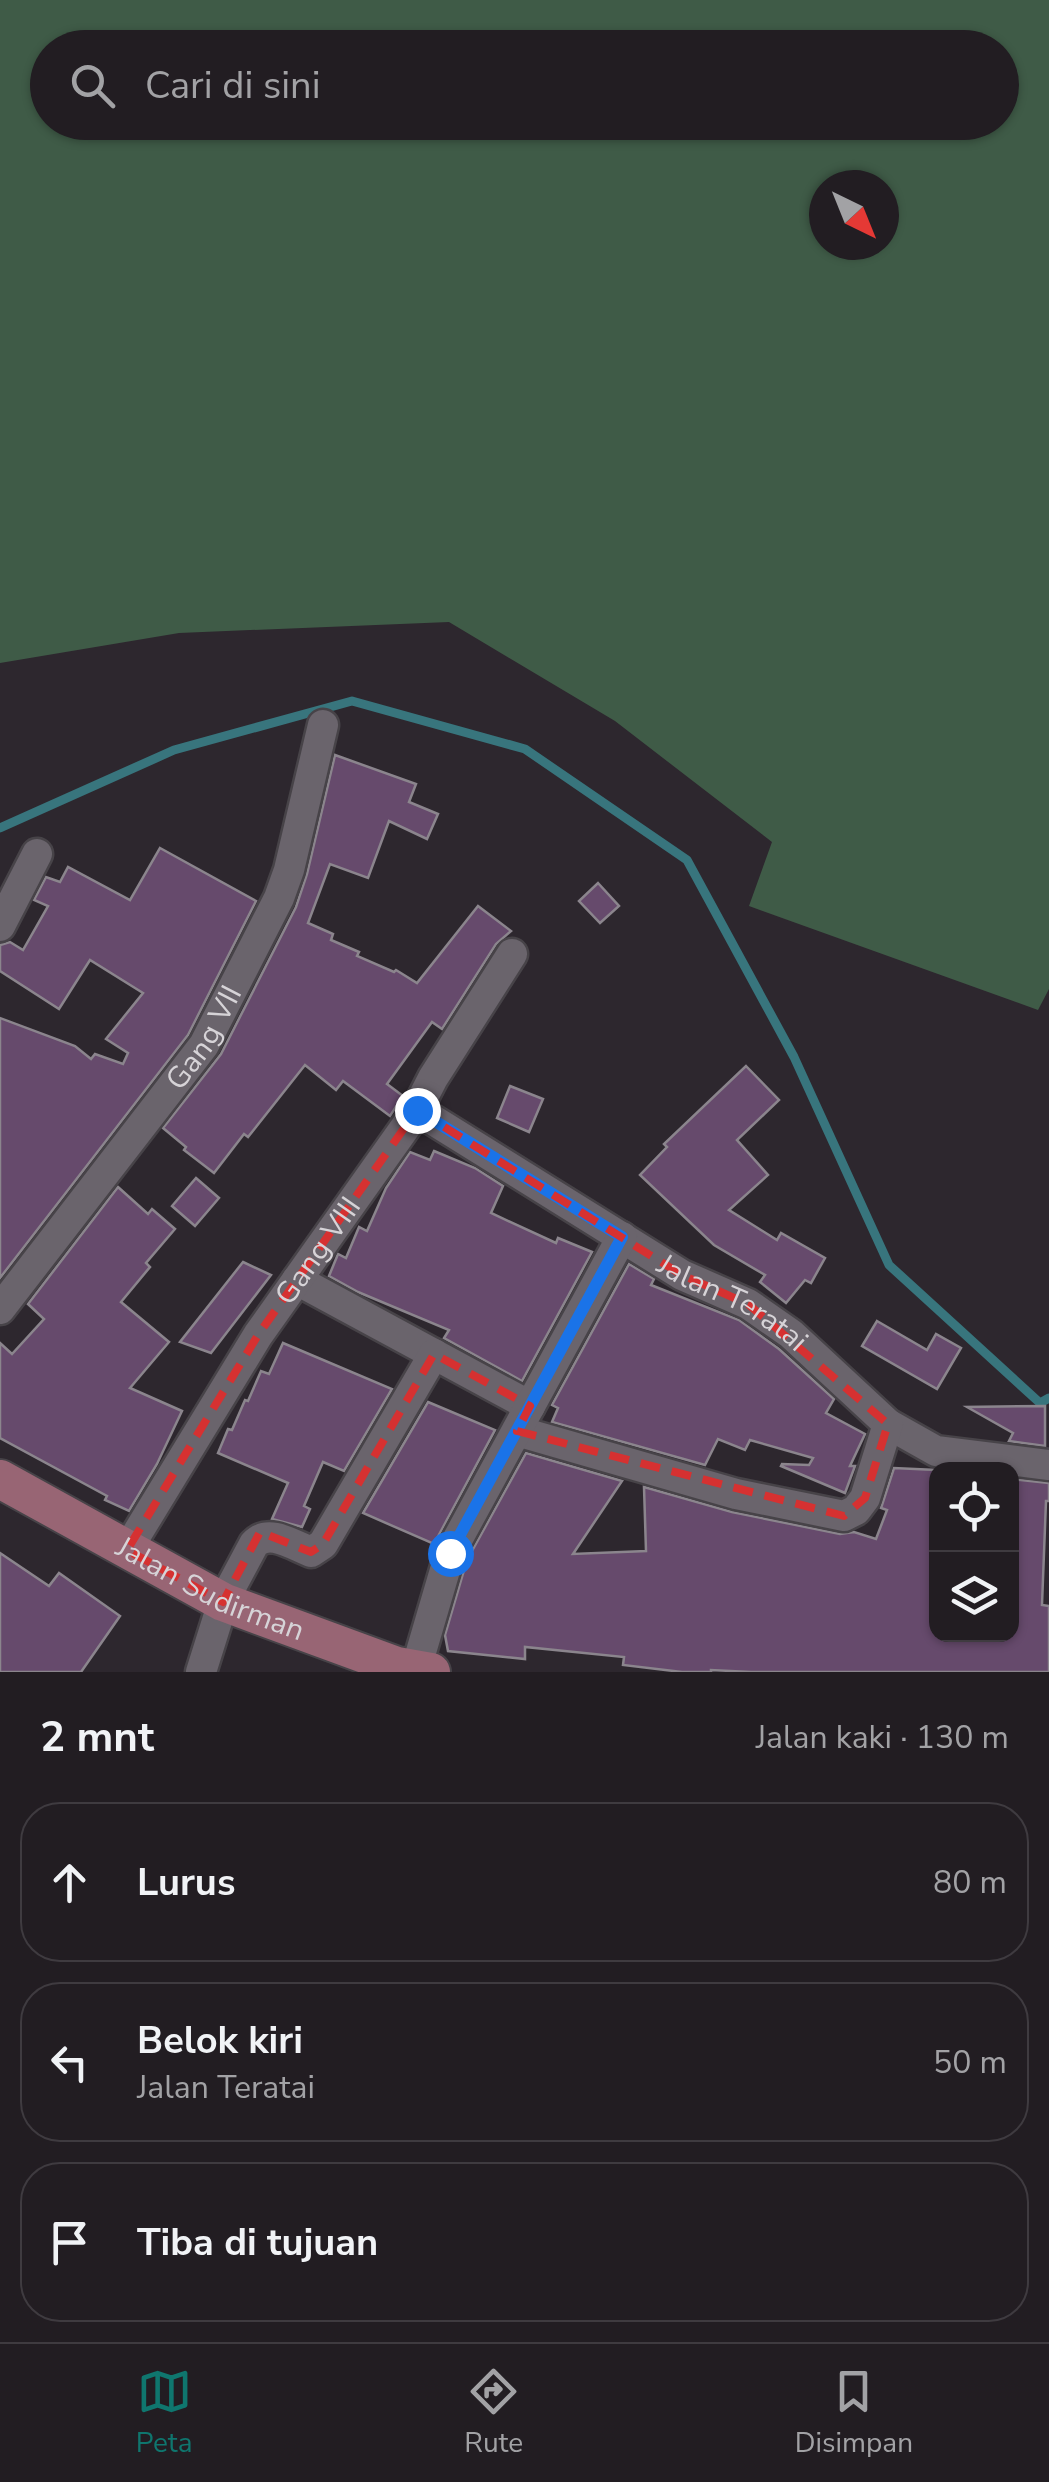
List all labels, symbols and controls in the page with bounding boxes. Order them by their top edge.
search box [30,30,1019,140]
icon: search [65,58,120,113]
text: Cari di sini [145,60,321,111]
north arrow [809,170,899,260]
street label: Gang VII [157,979,252,1099]
route end [395,1088,441,1134]
street label: Gang VIII [266,1189,371,1313]
street label: Jalan Teratai [648,1244,817,1361]
map controls [929,1462,1019,1642]
button: locate [929,1462,1019,1552]
street label: Jalan Sudirman [108,1527,310,1651]
route start [428,1531,474,1577]
button: layers [929,1552,1019,1642]
text: 2 mnt [40,1709,154,1766]
text: Jalan kaki · 130 m [756,1716,1009,1759]
icon: ahead [42,1855,97,1910]
text: Lurus [137,1857,235,1908]
text: 80 m [933,1861,1007,1904]
text: Belok kiri [137,2015,303,2066]
icon: left [42,2035,97,2090]
text: 50 m [933,2041,1007,2084]
text: Jalan Teratai [137,2066,315,2109]
icon: arrive [42,2215,97,2270]
text: Tiba di tujuan [137,2217,378,2268]
tab: Peta [136,2364,192,2462]
tab: Rute [464,2364,523,2462]
tab: Disimpan [795,2364,913,2462]

